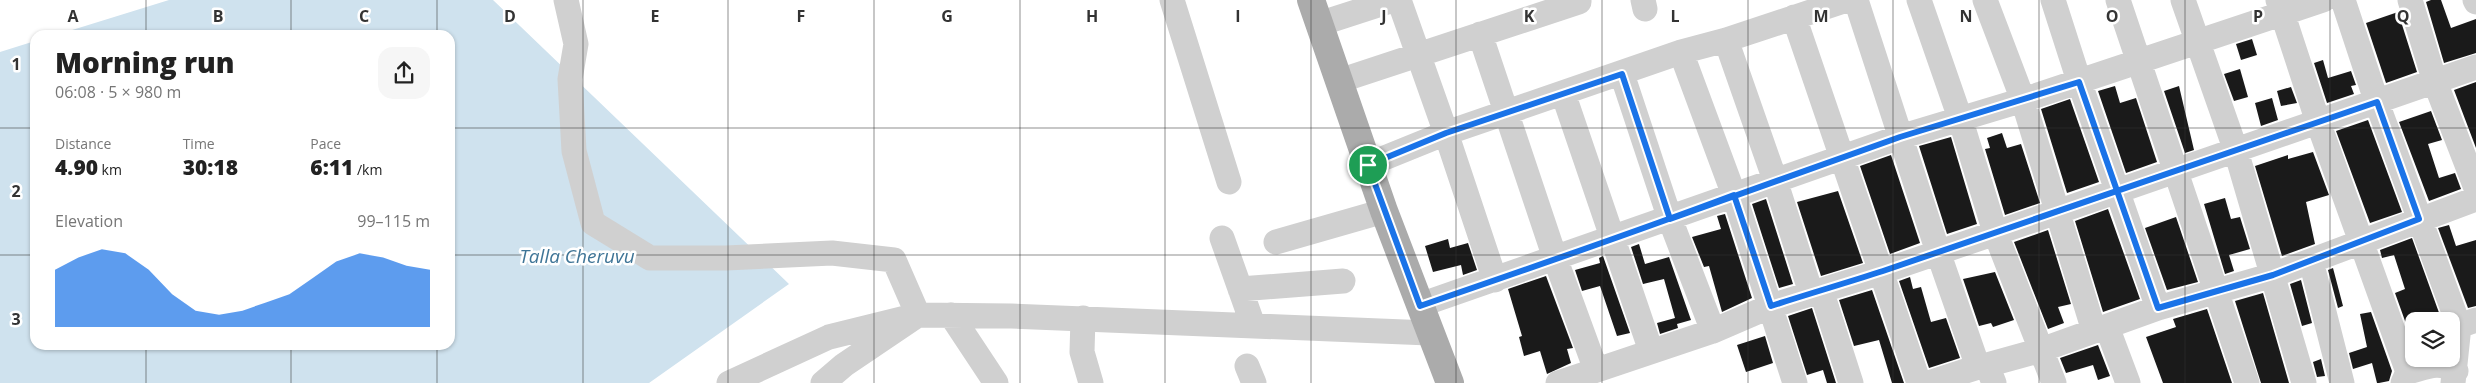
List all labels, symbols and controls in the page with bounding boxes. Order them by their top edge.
text: A [67,5,79,27]
text: B [213,5,223,27]
text: C [359,5,369,27]
text: D [504,5,516,27]
text: E [651,5,660,27]
text: F [797,5,805,27]
text: G [941,5,953,27]
text: H [1086,5,1098,27]
text: I [1235,5,1241,27]
text: J [1379,5,1387,27]
text: K [1524,5,1535,27]
text: L [1670,5,1680,27]
text: M [1813,5,1829,27]
text: N [1959,5,1973,27]
text: O [2106,5,2118,27]
text: P [2253,5,2263,27]
text: Q [2397,5,2409,27]
text: Morning run [55,43,235,81]
button: share [378,47,430,99]
text: 1 [11,53,21,75]
text: 06:08 · 5 × 980 m [55,81,181,103]
text: Distance [55,134,111,153]
text: Time [183,134,215,153]
text: Pace [310,134,341,153]
pin [1347,144,1389,186]
icon: arrive [1354,151,1382,179]
text: 4.90 [55,153,98,181]
text: 30:18 [183,153,238,181]
text: 6:11 [310,153,353,181]
text: km [98,160,122,179]
text: /km [353,160,382,179]
text: 2 [11,180,21,202]
text: Elevation [55,210,123,232]
text: 99–115 m [357,210,430,232]
water label: Talla Cheruvu [519,243,635,269]
text: 3 [11,308,21,330]
map controls [2405,312,2460,367]
button: layers [2405,312,2460,367]

